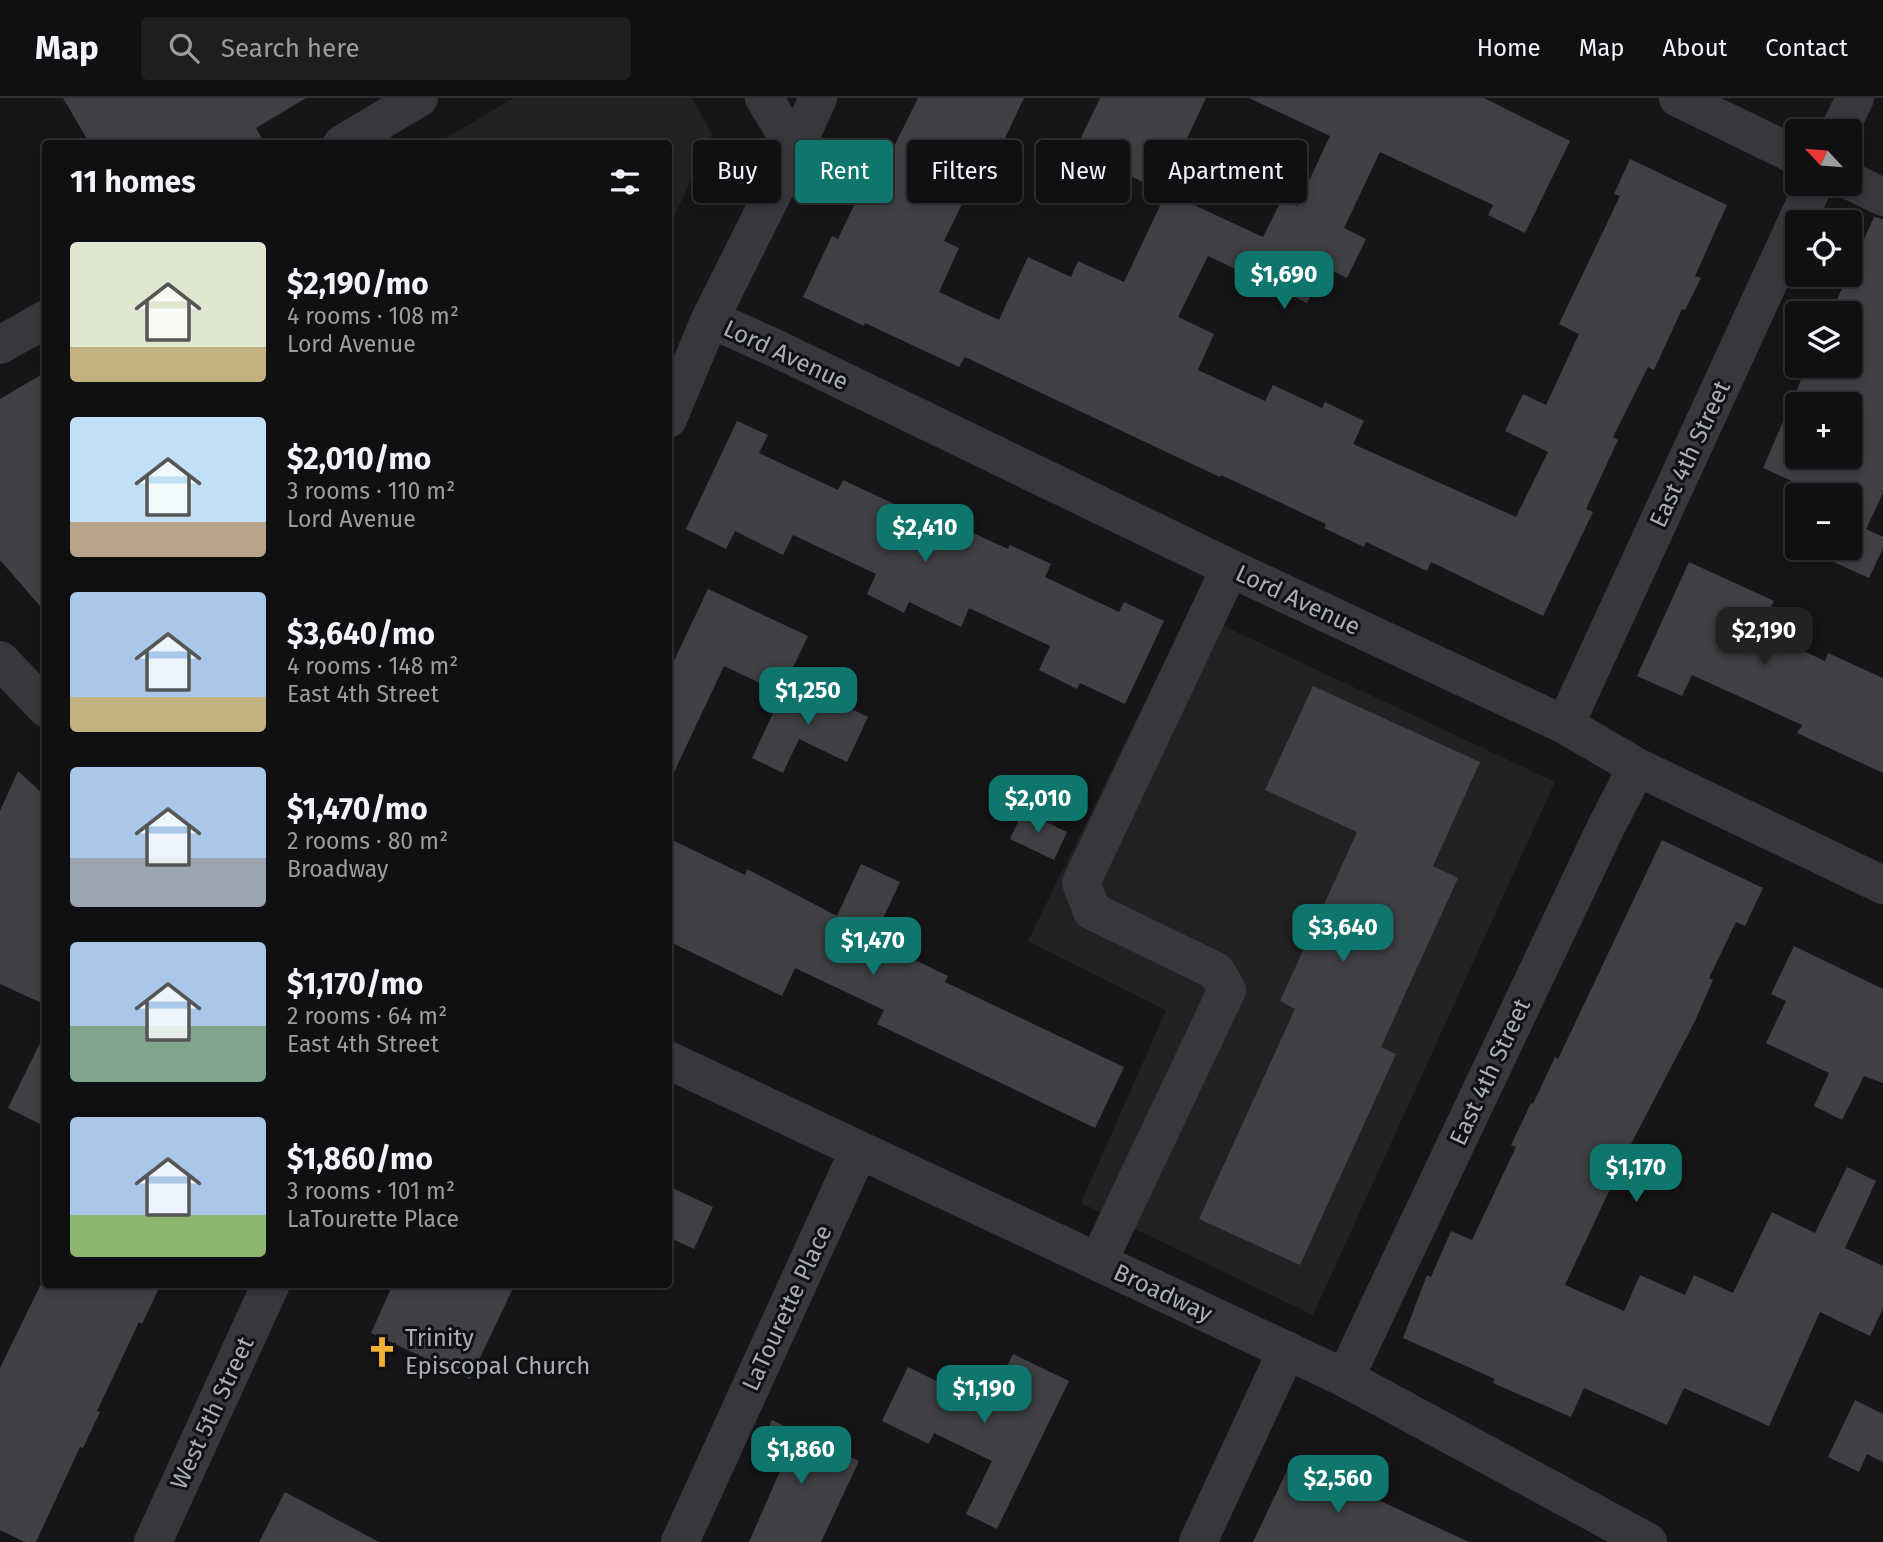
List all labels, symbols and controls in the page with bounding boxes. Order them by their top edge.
search box [141,17,631,80]
text: Map [35,28,99,68]
icon: search [165,29,203,67]
text: Search here [221,33,360,64]
text: Home [1477,34,1541,62]
text: Map [1579,34,1625,62]
text: About [1663,34,1727,62]
text: Contact [1765,34,1848,62]
north arrow [1785,119,1862,196]
map controls [1785,119,1862,560]
chip: Buy [693,140,781,203]
chip: Rent [795,140,893,203]
chip: Filters [907,140,1022,203]
chip: New [1036,140,1130,203]
chip: Apartment [1144,140,1307,203]
icon: filters [606,163,644,201]
text: 11 homes [70,164,196,200]
button: locate [1785,210,1862,287]
pin: $1,690 [1227,252,1341,311]
text: $1,690 [1251,260,1317,288]
text: $2,190/mo [287,266,429,302]
icon: home [126,270,210,354]
button: layers [1785,301,1862,378]
text: 4 rooms · 108 m² [287,302,459,330]
street label: Lord Avenue [719,314,853,396]
text: Lord Avenue [287,330,416,358]
street label: East 4th Street [1644,376,1736,532]
button: + [1785,392,1862,469]
text: $2,010/mo [287,441,431,477]
icon: home [126,445,210,529]
text: 3 rooms · 110 m² [287,477,455,505]
button: − [1785,483,1862,560]
pin: $2,410 [868,504,982,564]
text: Lord Avenue [287,505,416,533]
text: $2,410 [893,513,957,541]
street label: Lord Avenue [1231,559,1365,641]
pin: $2,190 [1707,608,1821,667]
text: $3,640/mo [287,616,435,652]
text: $2,190 [1732,616,1796,644]
icon: home [126,620,210,704]
text: 4 rooms · 148 m² [287,652,458,680]
pin: $1,250 [751,668,865,727]
text: $1,250 [775,676,841,704]
text: East 4th Street [287,680,439,708]
pin: $2,010 [981,776,1095,835]
text: $2,010 [1005,784,1071,812]
text: $1,470/mo [287,791,428,827]
icon: home [126,795,210,879]
text: 2 rooms · 80 m² [287,827,448,855]
text: Broadway [287,855,388,883]
pin: $3,640 [1286,904,1400,964]
text: $3,640 [1308,913,1378,941]
pin: $1,470 [816,918,930,977]
text: $1,470 [841,926,905,954]
text: $1,170/mo [287,966,423,1002]
icon: home [126,970,210,1054]
street label: East 4th Street [1444,994,1536,1150]
text: 2 rooms · 64 m² [287,1002,447,1030]
text: East 4th Street [287,1030,439,1058]
text: $1,860/mo [287,1141,433,1177]
pin: $1,170 [1579,1144,1693,1204]
icon: home [126,1145,210,1229]
text: $1,170 [1606,1153,1666,1181]
text: 3 rooms · 101 m² [287,1177,455,1205]
text: LaTourette Place [287,1205,459,1233]
street label: LaTourette Place [736,1221,838,1395]
street label: Broadway [1109,1258,1217,1328]
place label: Trinity Episcopal Church [405,1324,590,1380]
street label: West 5th Street [164,1332,260,1494]
church icon: Trinity Episcopal Church [365,1335,399,1369]
pin: $1,190 [927,1366,1041,1425]
text: $1,190 [953,1374,1015,1402]
pin: $1,860 [744,1426,858,1486]
text: $1,860 [767,1435,835,1463]
pin: $2,560 [1281,1456,1395,1515]
text: $2,560 [1304,1464,1372,1492]

